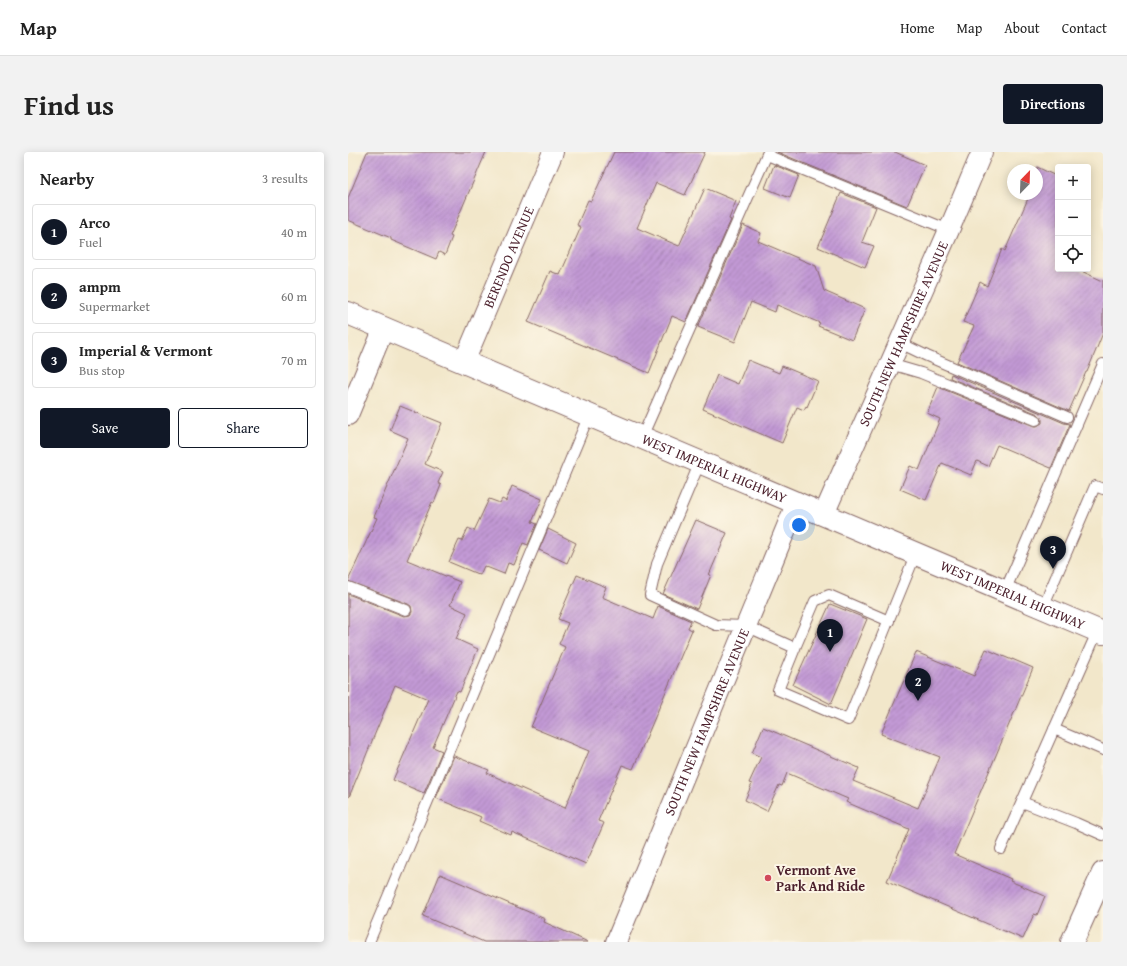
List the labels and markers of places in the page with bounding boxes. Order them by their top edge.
pin: 3 [1040,536,1066,569]
pin: 1 [817,619,843,652]
pin: 2 [905,668,931,701]
place label: Vermont Ave Park And Ride [776,860,865,896]
marker: Vermont Ave Park And Ride [763,873,773,883]

